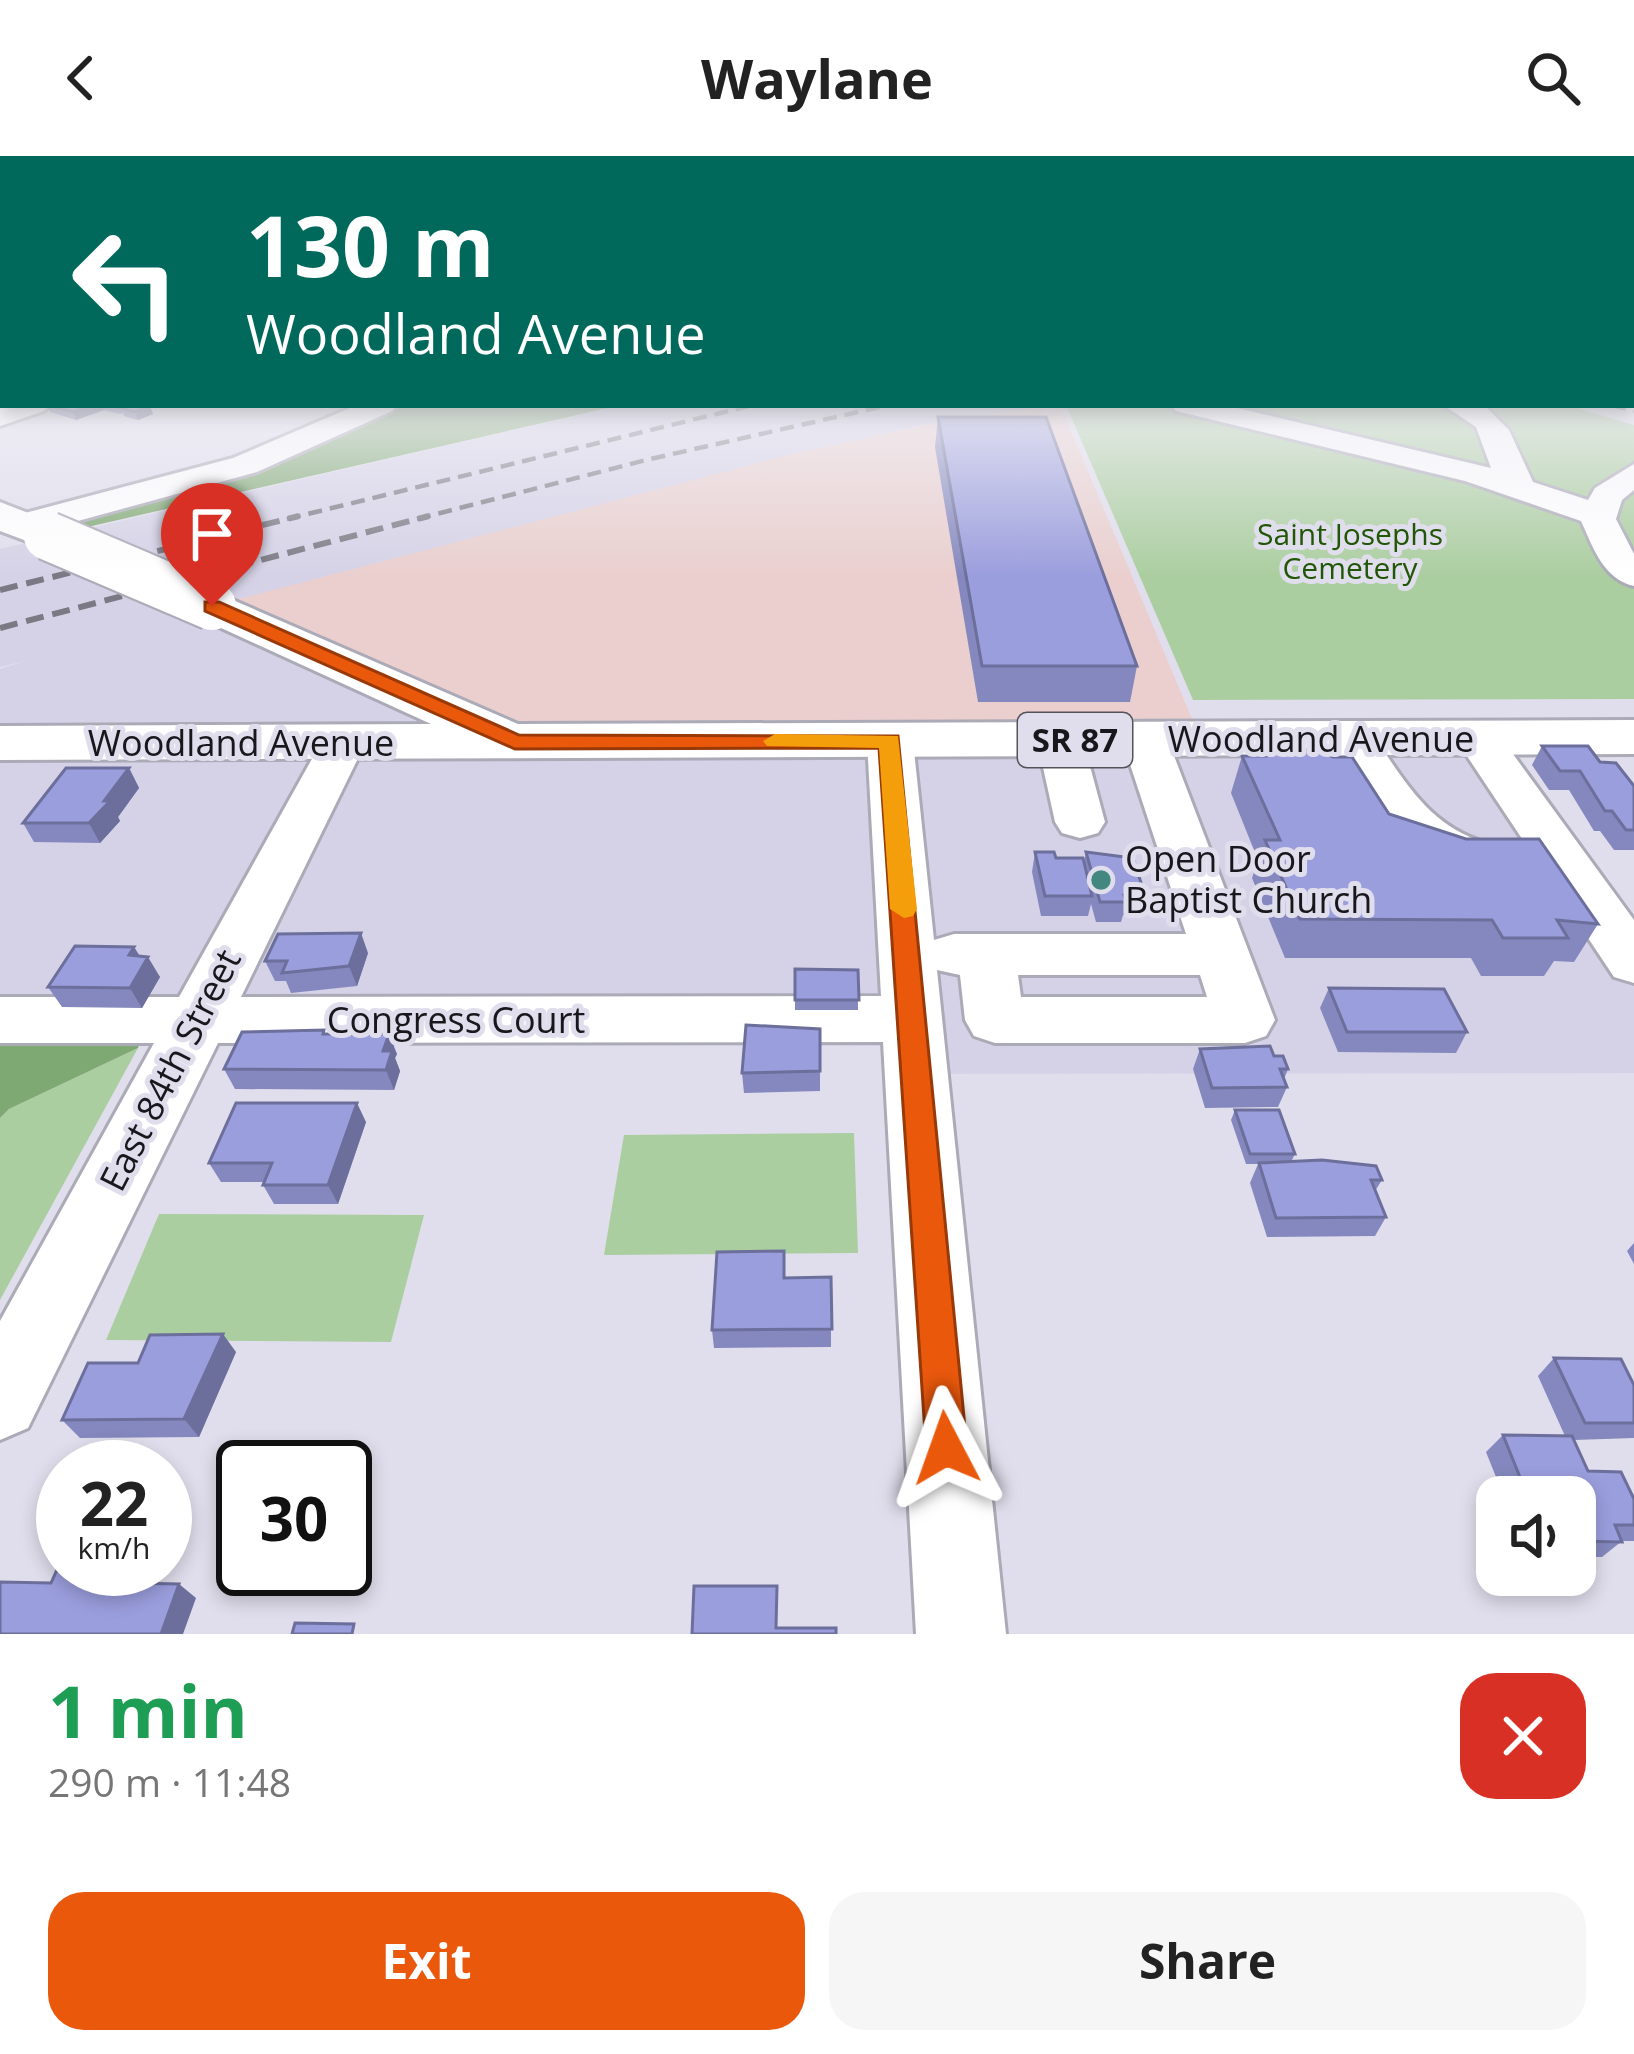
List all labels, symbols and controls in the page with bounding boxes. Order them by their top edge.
text: Waylane [701,41,933,115]
icon: back [48,45,114,111]
icon: search [1520,45,1586,111]
text: 130 m [246,187,494,302]
icon: left [48,204,204,360]
text: Woodland Avenue [246,296,706,370]
pin [161,483,263,606]
icon: arrive [179,501,245,567]
park label: Saint Josephs Cemetery [1257,513,1443,588]
road number: SR 87 [1018,713,1132,767]
street label: Woodland Avenue [1168,714,1474,763]
street label: Woodland Avenue [88,718,394,767]
place label: Open Door Baptist Church [1125,834,1372,924]
marker: Open Door Baptist Church [1088,867,1114,893]
street label: East 84th Street [87,940,252,1199]
street label: Congress Court [327,995,585,1044]
position arrow [883,1385,1009,1511]
speed limit sign: 30 [216,1440,372,1596]
text: 22 [80,1462,148,1544]
map controls [1476,1476,1596,1596]
button: sound [1476,1476,1596,1596]
text: km/h [78,1527,150,1568]
text: 1 min [48,1661,248,1759]
button: close [1460,1673,1586,1799]
text: 290 m · 11:48 [48,1755,291,1808]
button: Exit [48,1892,805,2030]
button: Share [829,1892,1586,2030]

